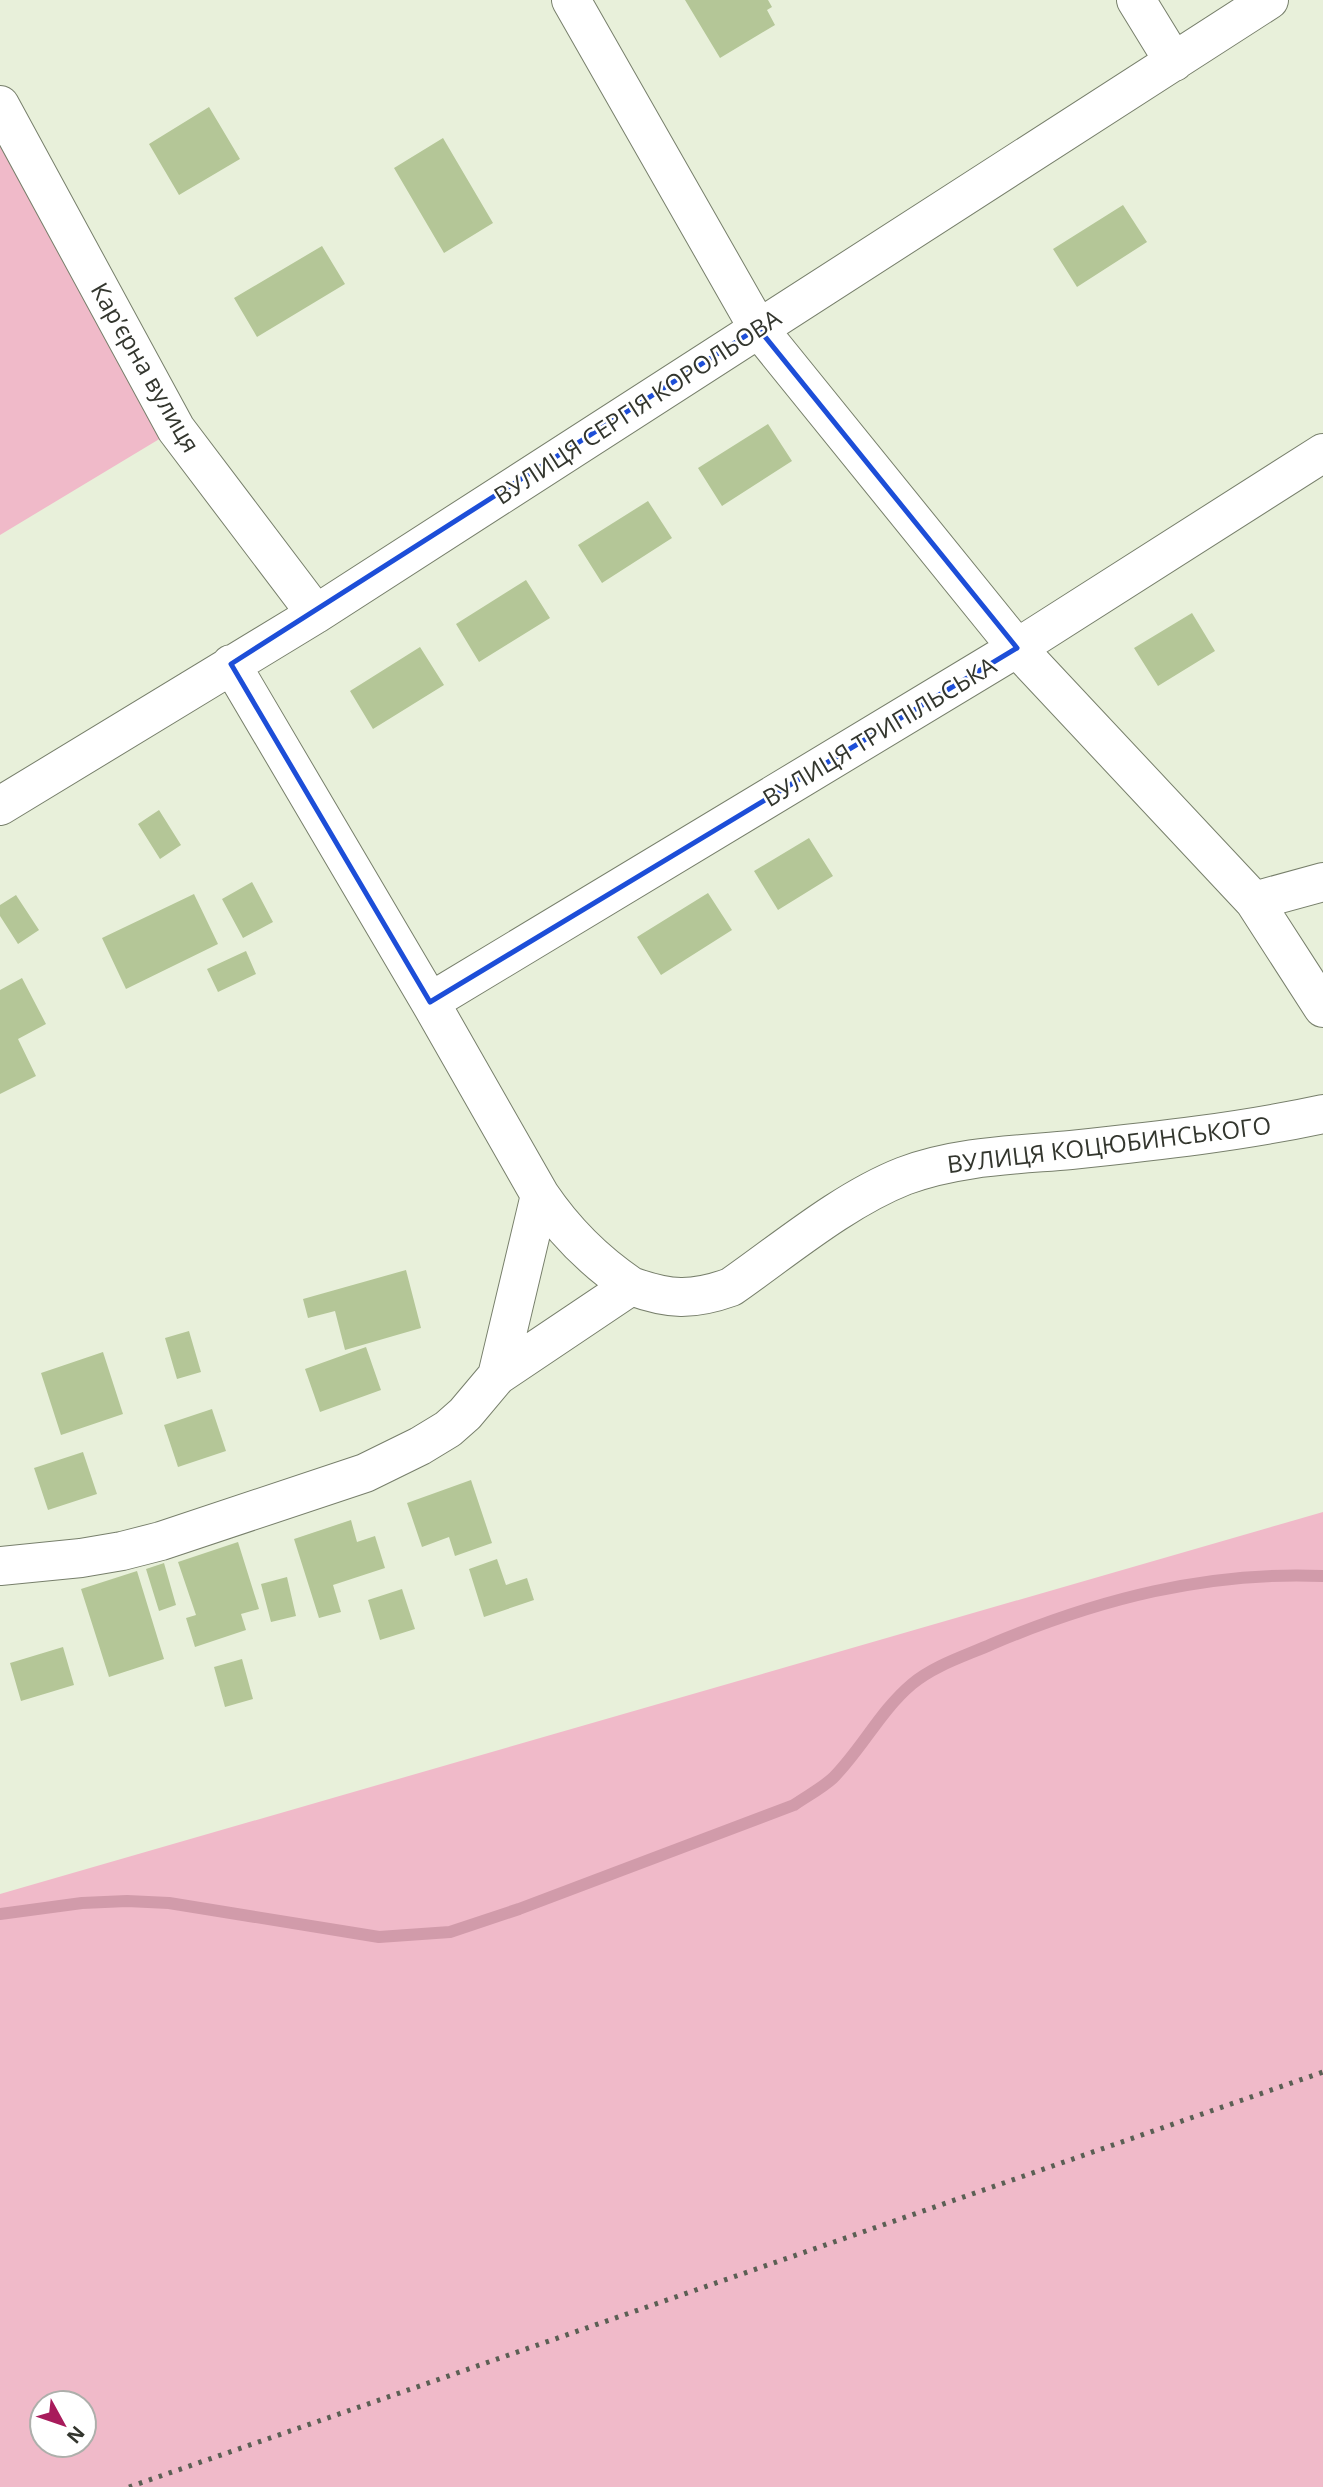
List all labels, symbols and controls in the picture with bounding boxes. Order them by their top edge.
street label: Карʼєрна вулиця [84,276,208,458]
street label: ВУЛИЦЯ СЕРГІЯ КОРОЛЬОВА [487,300,788,511]
street label: ВУЛИЦЯ ТРИПІЛЬСЬКА [756,648,1003,814]
street label: ВУЛИЦЯ КОЦЮБИНСЬКОГО [945,1108,1273,1180]
north arrow [28,2389,98,2459]
text: N [61,2421,91,2449]

